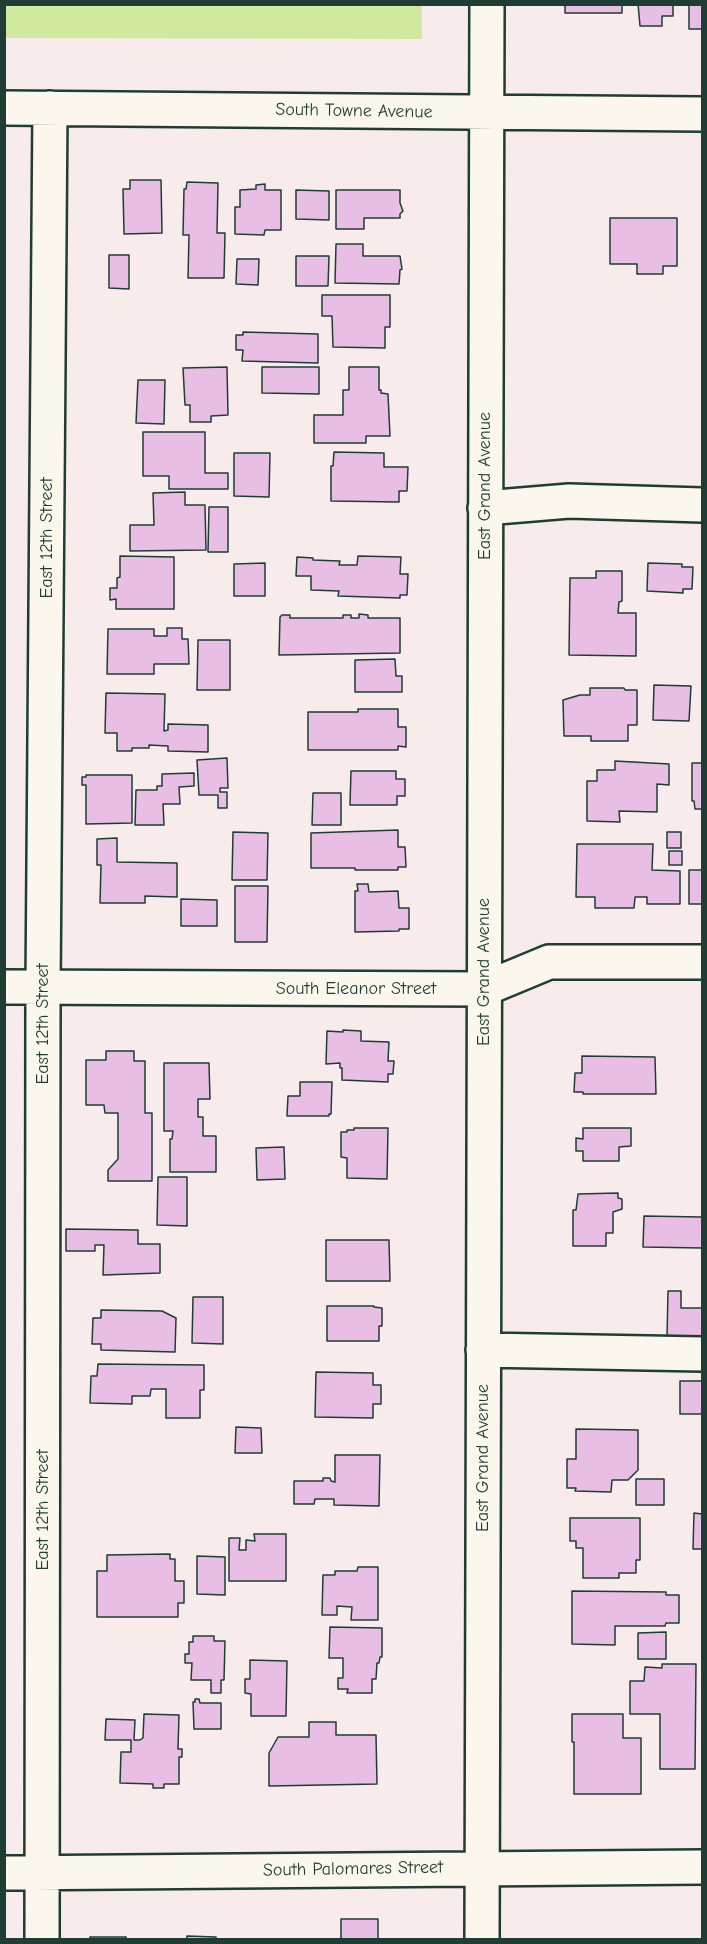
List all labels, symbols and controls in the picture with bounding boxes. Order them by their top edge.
street label: South Towne Avenue [275,99,433,123]
street label: East Grand Avenue [474,412,496,560]
street label: East 12th Street [36,477,58,599]
street label: East Grand Avenue [473,898,495,1046]
street label: East 12th Street [32,963,54,1085]
street label: South Eleanor Street [276,978,436,1000]
street label: East Grand Avenue [472,1384,494,1532]
street label: East 12th Street [32,1449,54,1571]
street label: South Palomares Street [263,1857,443,1881]

